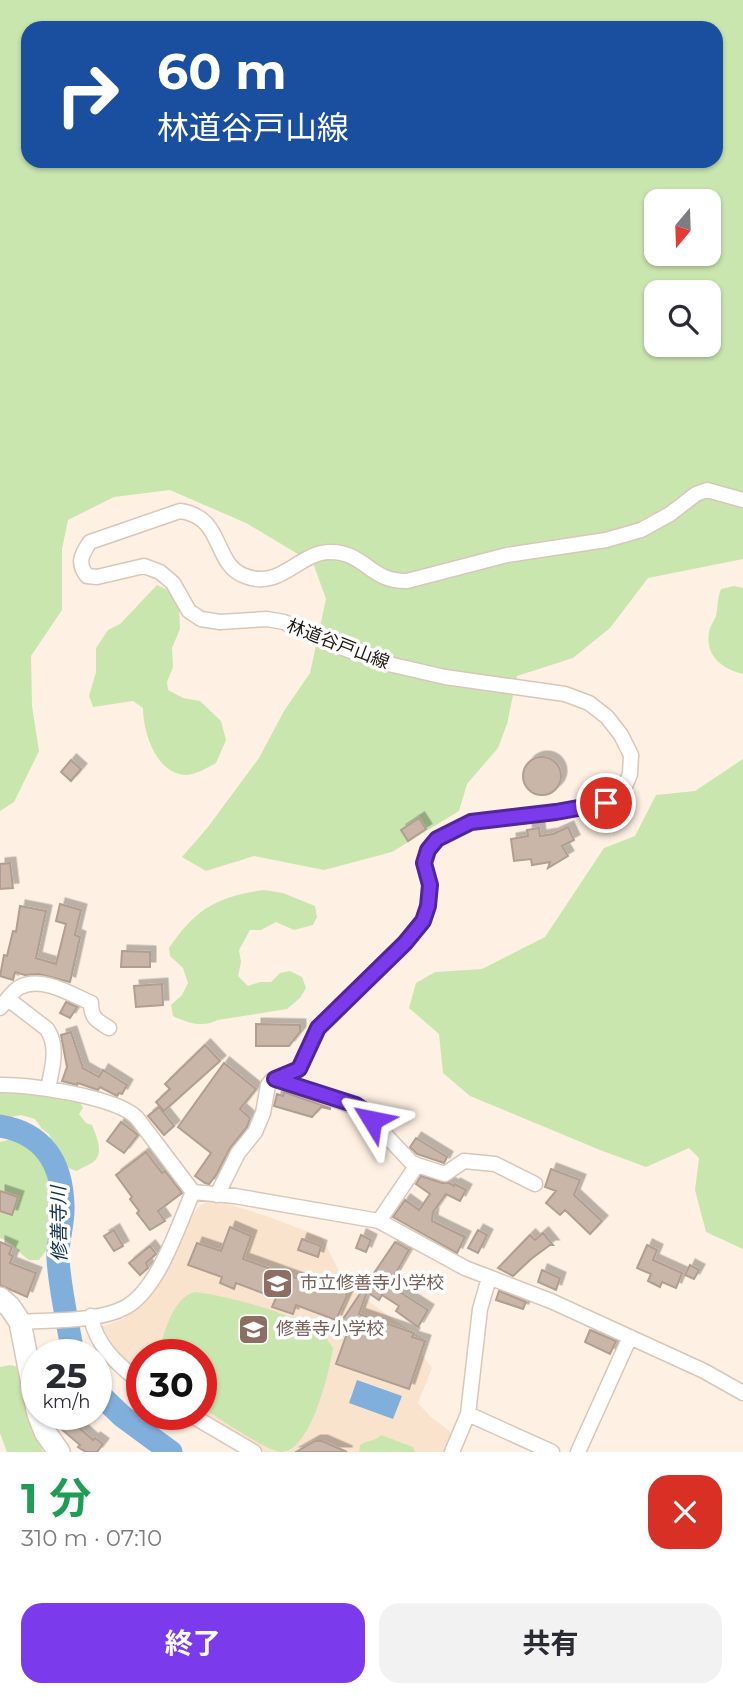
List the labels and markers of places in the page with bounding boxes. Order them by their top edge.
pin [576,773,636,833]
school or university icon: 市立修善寺小学校 [260,1266,294,1300]
place label: 市立修善寺小学校 [300,1272,444,1294]
school or university icon: 修善寺小学校 [236,1312,270,1346]
place label: 修善寺小学校 [276,1318,384,1340]

